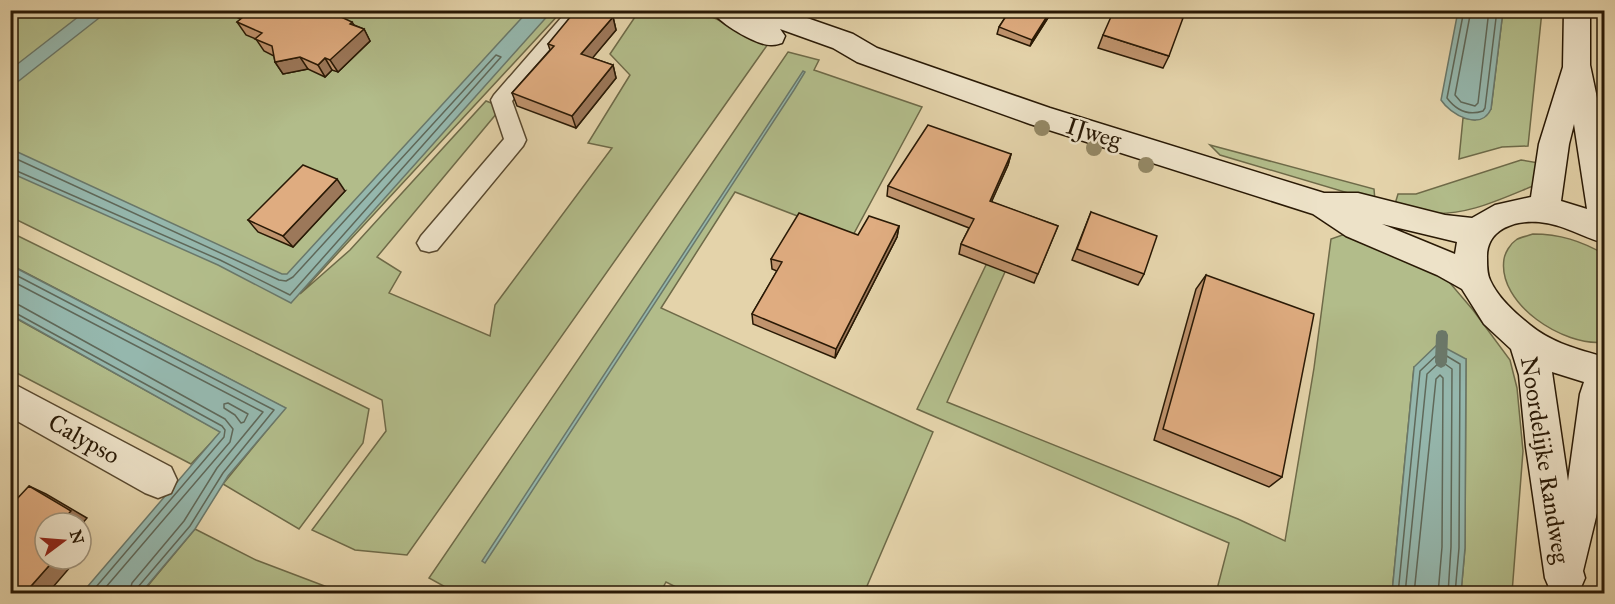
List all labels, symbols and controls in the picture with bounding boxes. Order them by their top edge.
street label: IJweg [1063,110,1126,156]
street label: Noordelijke Randweg [1514,354,1576,566]
street label: Calypso [43,407,125,471]
north arrow [33,511,93,571]
text: N [66,528,88,547]

